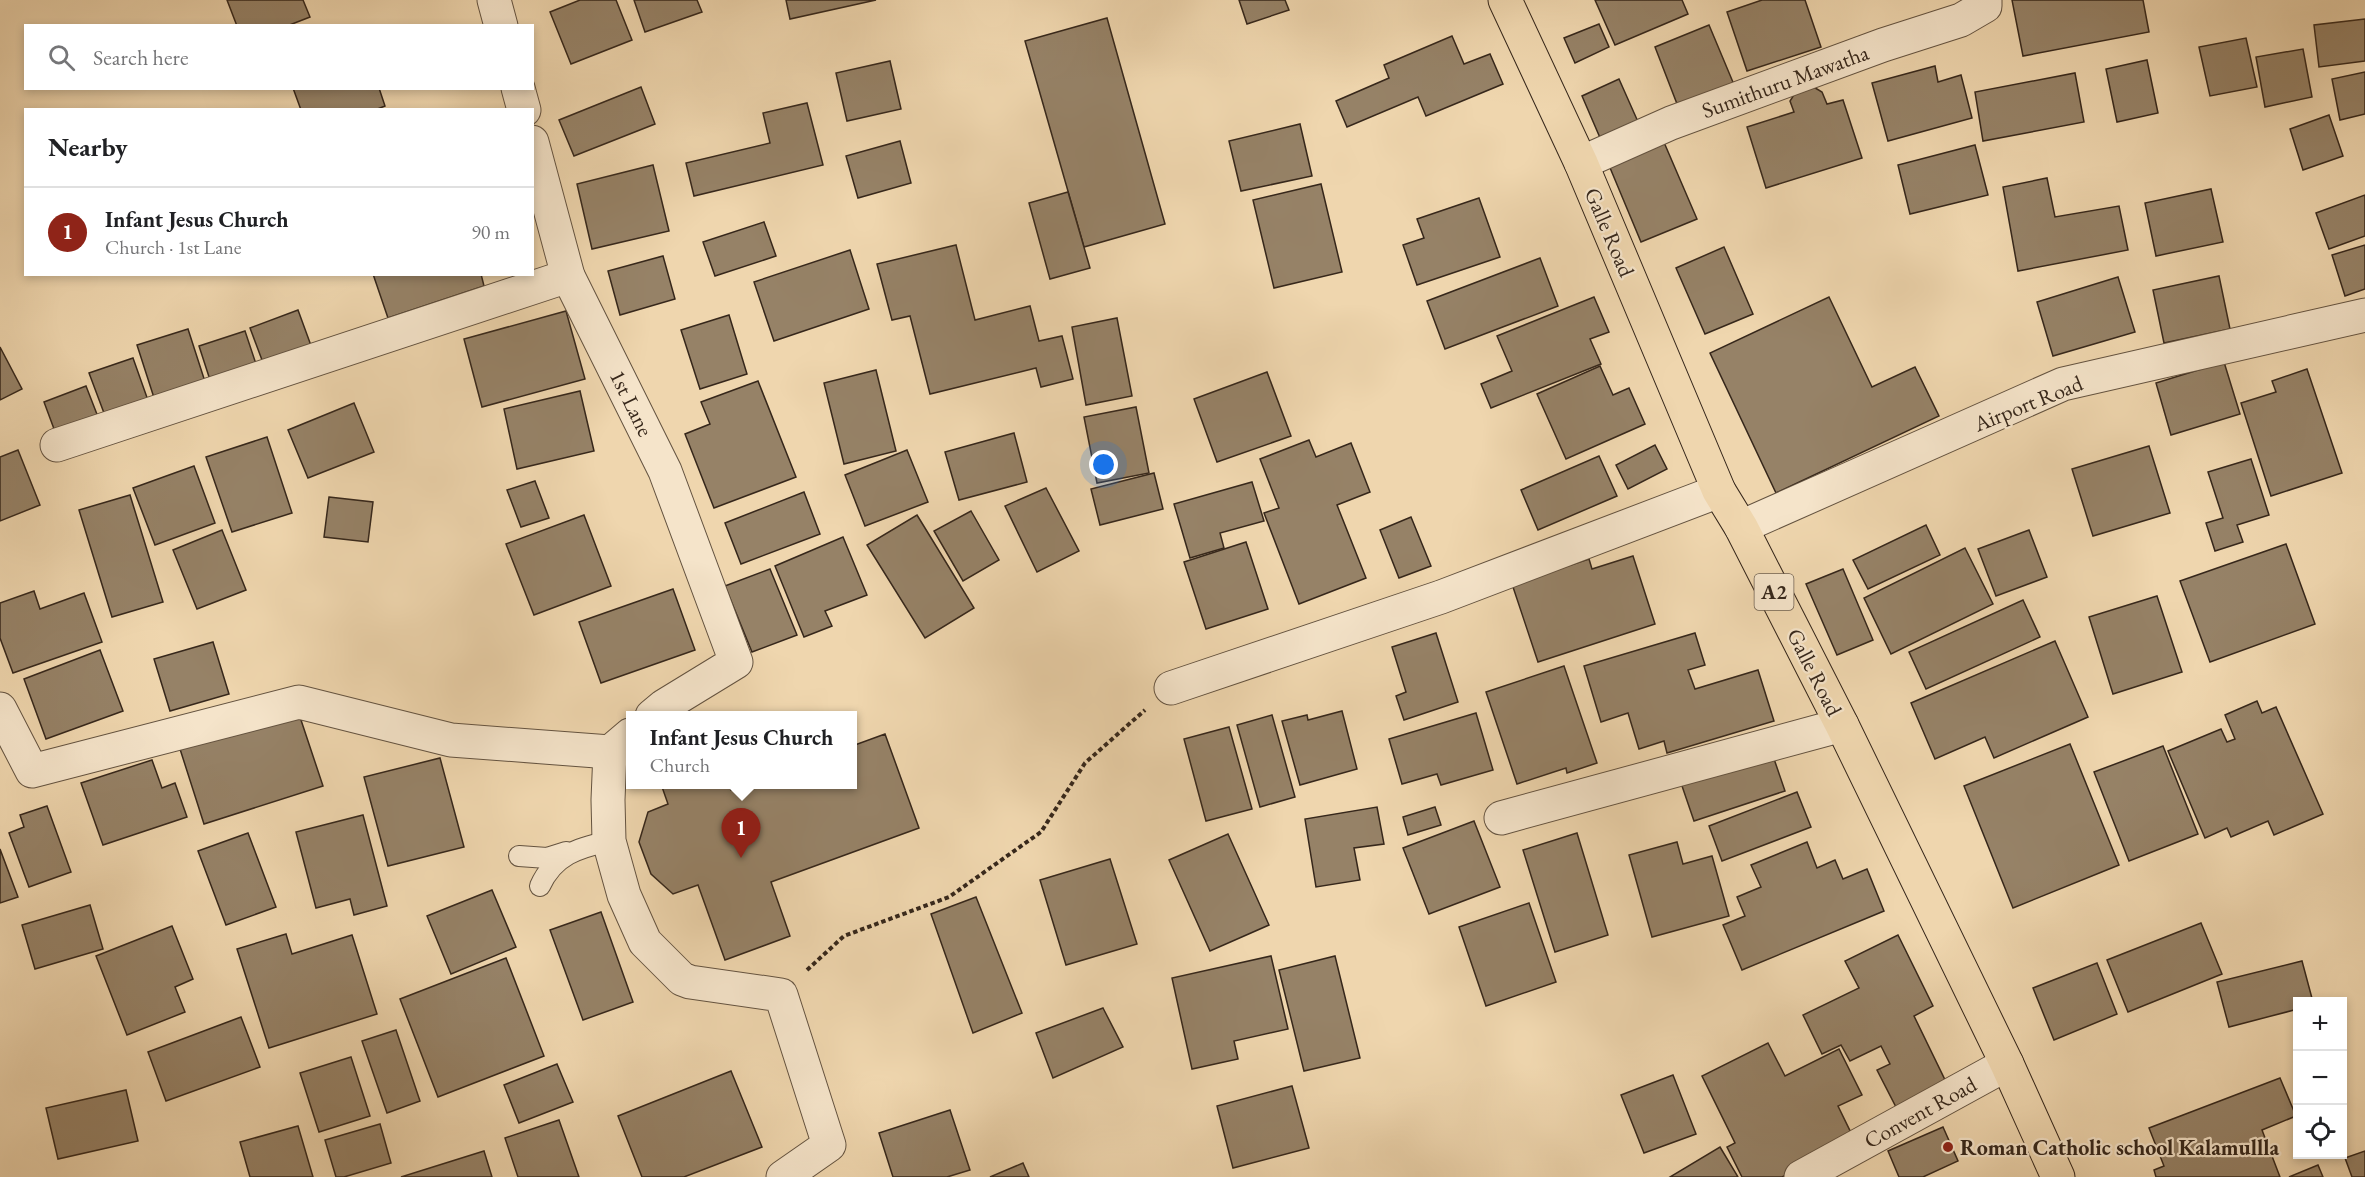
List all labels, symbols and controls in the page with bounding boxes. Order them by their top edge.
search box [24,24,534,90]
street label: Sumithuru Mawatha [1698,38,1873,125]
icon: search [45,41,78,74]
text: Search here [93,43,188,72]
text: Nearby [48,130,128,164]
street label: Galle Road [1578,183,1642,282]
text: Infant Jesus Church [105,205,288,234]
text: 1 [62,219,73,245]
text: 90 m [471,219,510,245]
text: Church · 1st Lane [105,234,242,260]
street label: 1st Lane [603,365,660,442]
street label: Airport Road [1969,368,2088,439]
your location [1089,450,1118,479]
road number: A2 [1754,574,1794,610]
street label: Galle Road [1780,624,1849,722]
popup [626,711,857,789]
text: Infant Jesus Church [650,723,833,752]
text: Church [650,752,710,778]
pin: 1 [722,808,760,858]
map controls [2293,997,2347,1159]
button: + [2293,997,2347,1051]
button: − [2293,1051,2347,1105]
street label: Convent Road [1859,1069,1982,1155]
button: locate [2293,1105,2347,1159]
place label: Roman Catholic school Kalamullla [1960,1133,2279,1162]
marker: Roman Catholic school Kalamullla [1941,1140,1955,1154]

